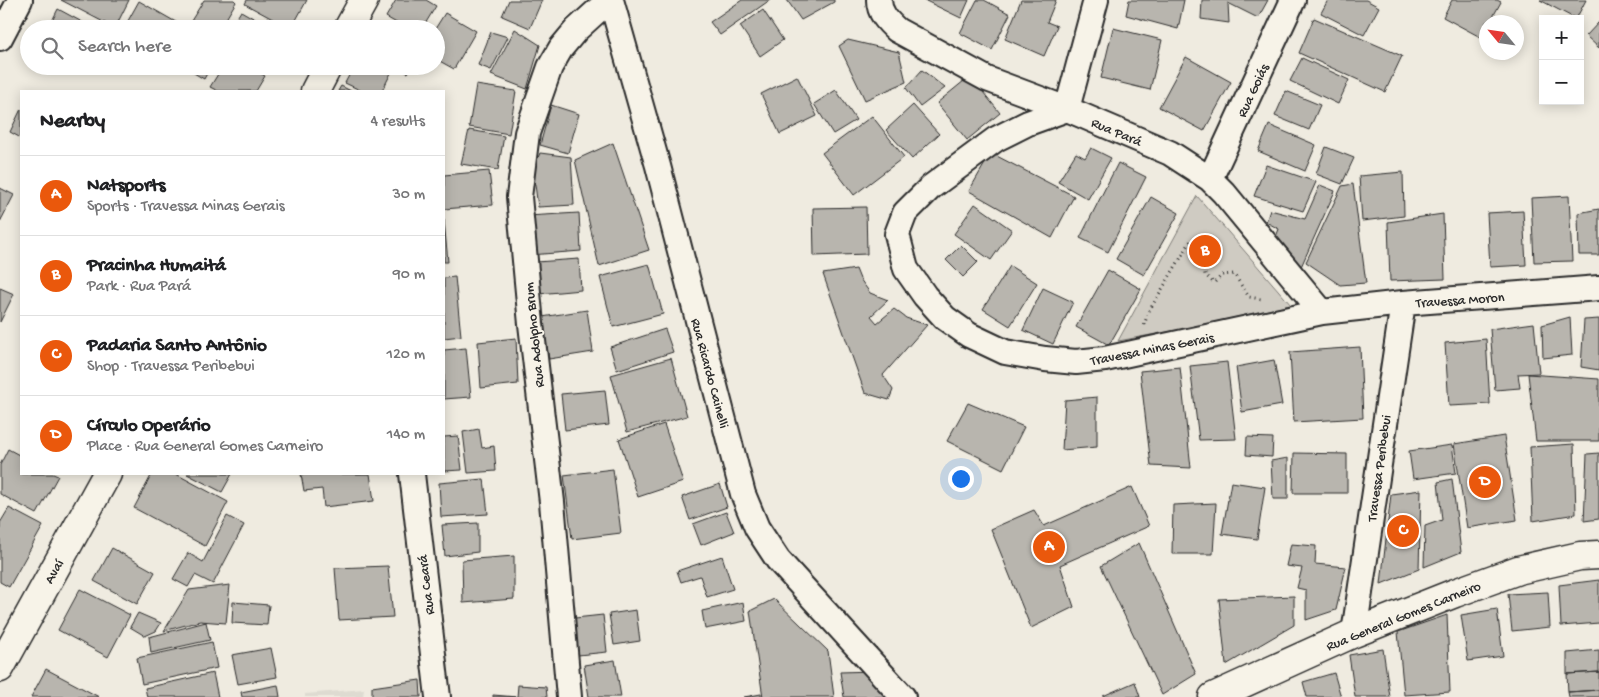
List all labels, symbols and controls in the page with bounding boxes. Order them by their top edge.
north arrow [1479,15,1524,60]
map controls [1539,15,1584,105]
button: + [1539,15,1584,60]
search box [20,20,445,75]
icon: search [38,34,66,62]
text: Search here [78,36,172,59]
button: − [1539,60,1584,105]
street label: Rua Goiás [1235,61,1274,121]
text: Nearby [40,110,105,135]
text: 4 results [370,113,425,132]
street label: Rua Pará [1088,115,1145,152]
text: Natsports [87,175,165,198]
text: A [51,186,61,205]
text: 30 m [392,186,425,205]
text: Sports · Travessa Minas Gerais [87,198,285,217]
pin: B [1189,232,1221,270]
text: Pracinha Humaitá [87,255,226,278]
text: B [52,266,60,285]
text: 90 m [393,266,425,285]
text: Park · Rua Pará [87,278,191,297]
street label: Rua Adolpho Brum [522,281,549,388]
street label: Travessa Moron [1414,290,1505,313]
street label: Rua Ricardo Cainelli [686,317,731,430]
street label: Travessa Minas Gerais [1088,330,1217,371]
text: Padaria Santo Antônio [87,335,267,358]
text: C [52,346,60,365]
text: 120 m [386,346,425,365]
text: Shop · Travessa Peribebui [87,358,255,377]
street label: Travessa Peribebui [1364,414,1396,524]
text: Círculo Operário [87,415,211,438]
text: D [51,426,61,445]
text: 140 m [387,426,425,445]
text: Place · Rua General Gomes Carneiro [87,438,323,457]
pin: D [1469,463,1501,501]
your location [948,466,974,492]
pin: C [1387,512,1419,550]
pin: A [1033,528,1065,566]
street label: Rua Ceará [415,553,440,616]
street label: Avaí [42,556,69,587]
street label: Rua General Gomes Carneiro [1324,578,1484,656]

